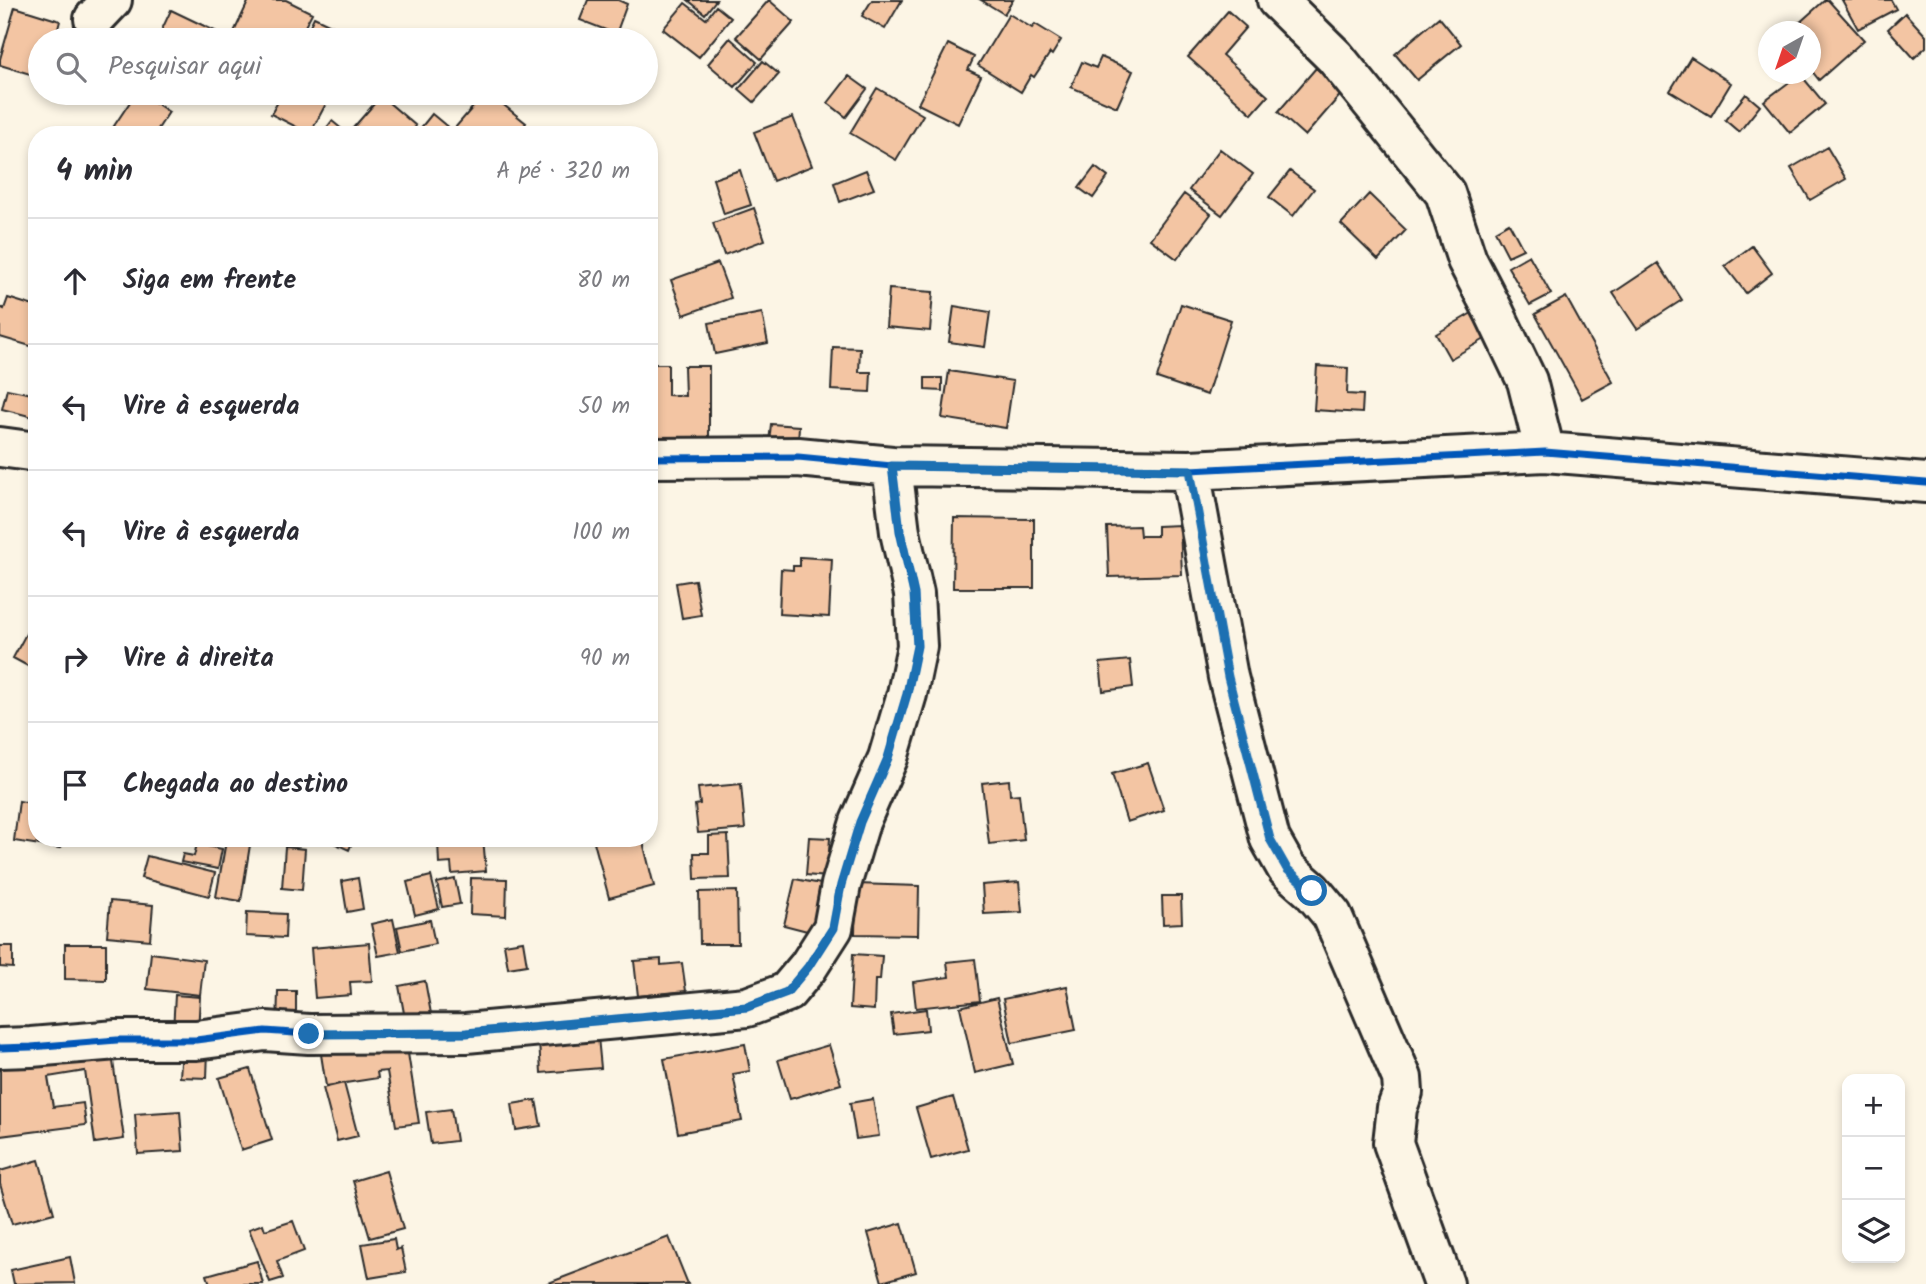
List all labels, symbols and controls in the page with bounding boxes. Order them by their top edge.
north arrow [1758,21,1821,84]
search box [28,28,658,105]
text: Pesquisar aqui [108,46,261,88]
icon: search [52,48,90,86]
text: 4 min [56,148,133,196]
text: A pé · 320 m [496,154,630,190]
text: Siga em frente [123,260,296,302]
icon: ahead [56,262,94,300]
text: 80 m [577,263,630,299]
text: Vire à esquerda [123,386,300,428]
icon: left [56,388,94,426]
text: 50 m [579,389,630,425]
text: Vire à esquerda [123,512,300,554]
icon: left [56,514,94,552]
text: 100 m [572,515,630,551]
text: Vire à direita [123,638,274,680]
icon: right [56,640,94,678]
text: 90 m [580,641,630,677]
text: Chegada ao destino [123,764,348,806]
icon: arrive [56,766,94,804]
route start [1296,875,1327,906]
route end [293,1018,324,1049]
map controls [1842,1074,1905,1263]
button: + [1842,1074,1905,1137]
button: − [1842,1137,1905,1200]
button: layers [1842,1200,1905,1263]

